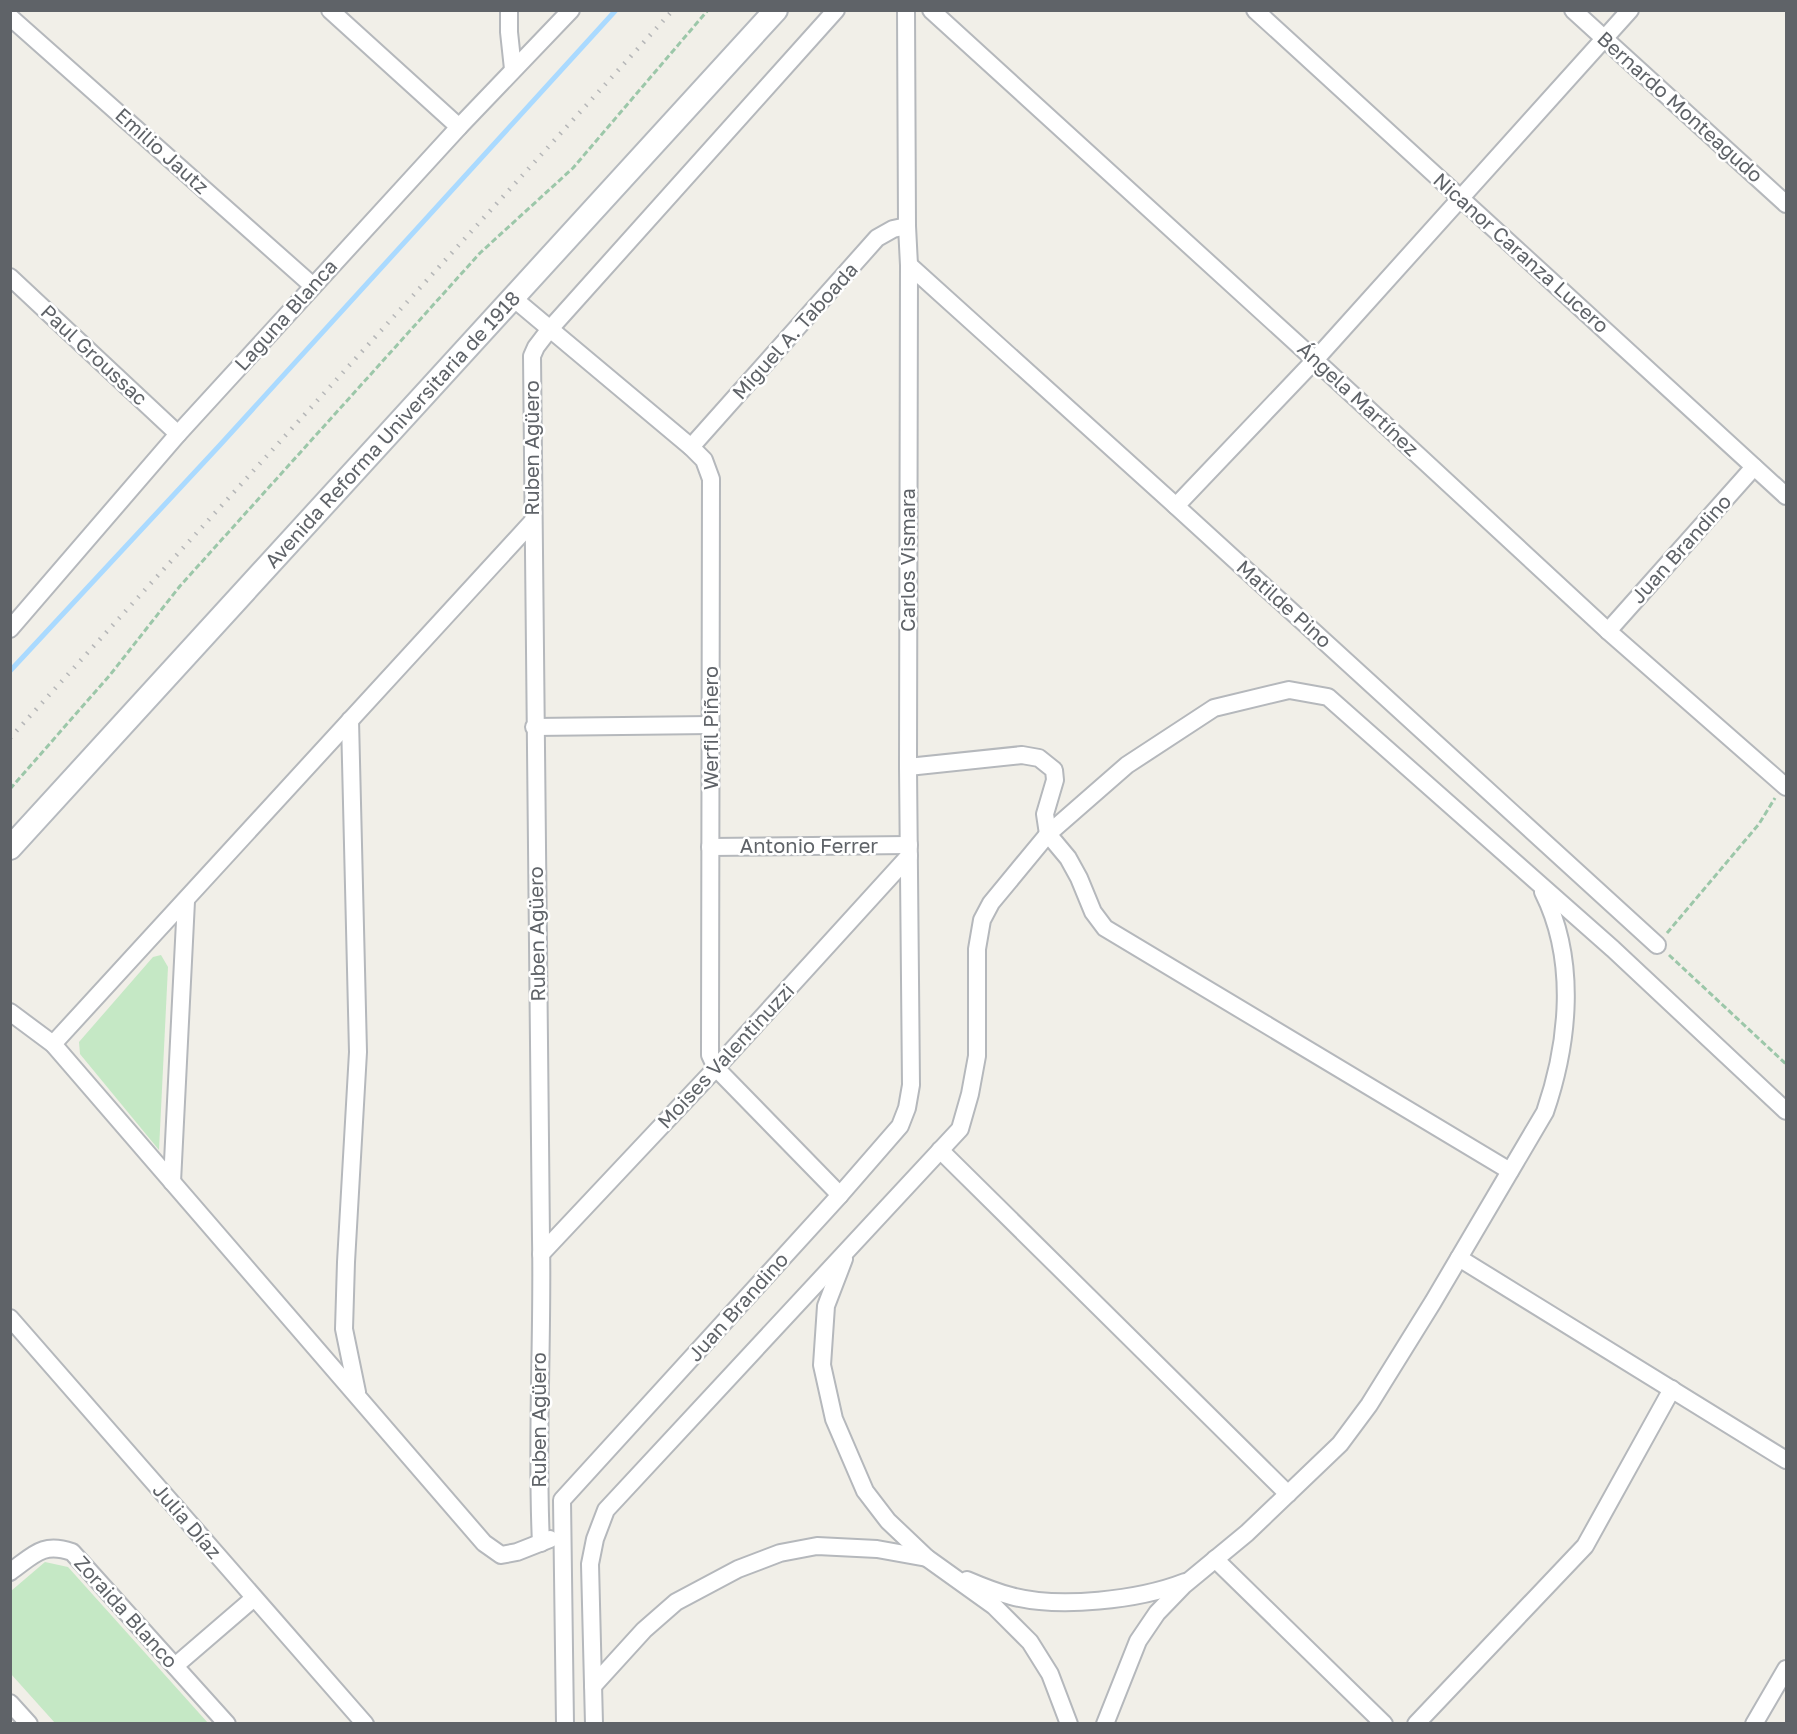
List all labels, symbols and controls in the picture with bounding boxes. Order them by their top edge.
street label: Bernardo Monteagudo [1593,26,1768,187]
street label: Emilio Jautz [111,102,214,198]
street label: Nicanor Caranza Lucero [1429,167,1614,337]
street label: Laguna Blanca [229,254,342,375]
street label: Miguel A. Taboada [727,257,862,404]
street label: Avenida Reforma Universitaria de 1918 [259,285,524,572]
street label: Paul Groussac [36,299,153,410]
street label: Ángela Martínez [1293,336,1424,460]
street label: Ruben Agüero [519,380,543,516]
street label: Carlos Vismara [895,488,919,632]
street label: Juan Brandino [1625,489,1735,608]
street label: Matilde Pino [1232,554,1337,652]
street label: Werfil Piñero [698,666,722,790]
street label: Antonio Ferrer [740,833,878,857]
street label: Ruben Agüero [523,866,549,1002]
street label: Moises Valentinuzzi [652,978,799,1133]
street label: Juan Brandino [682,1247,792,1366]
street label: Ruben Agüero [526,1352,550,1488]
street label: Julia Díaz [148,1478,227,1563]
street label: Zoraida Blanco [70,1550,183,1672]

